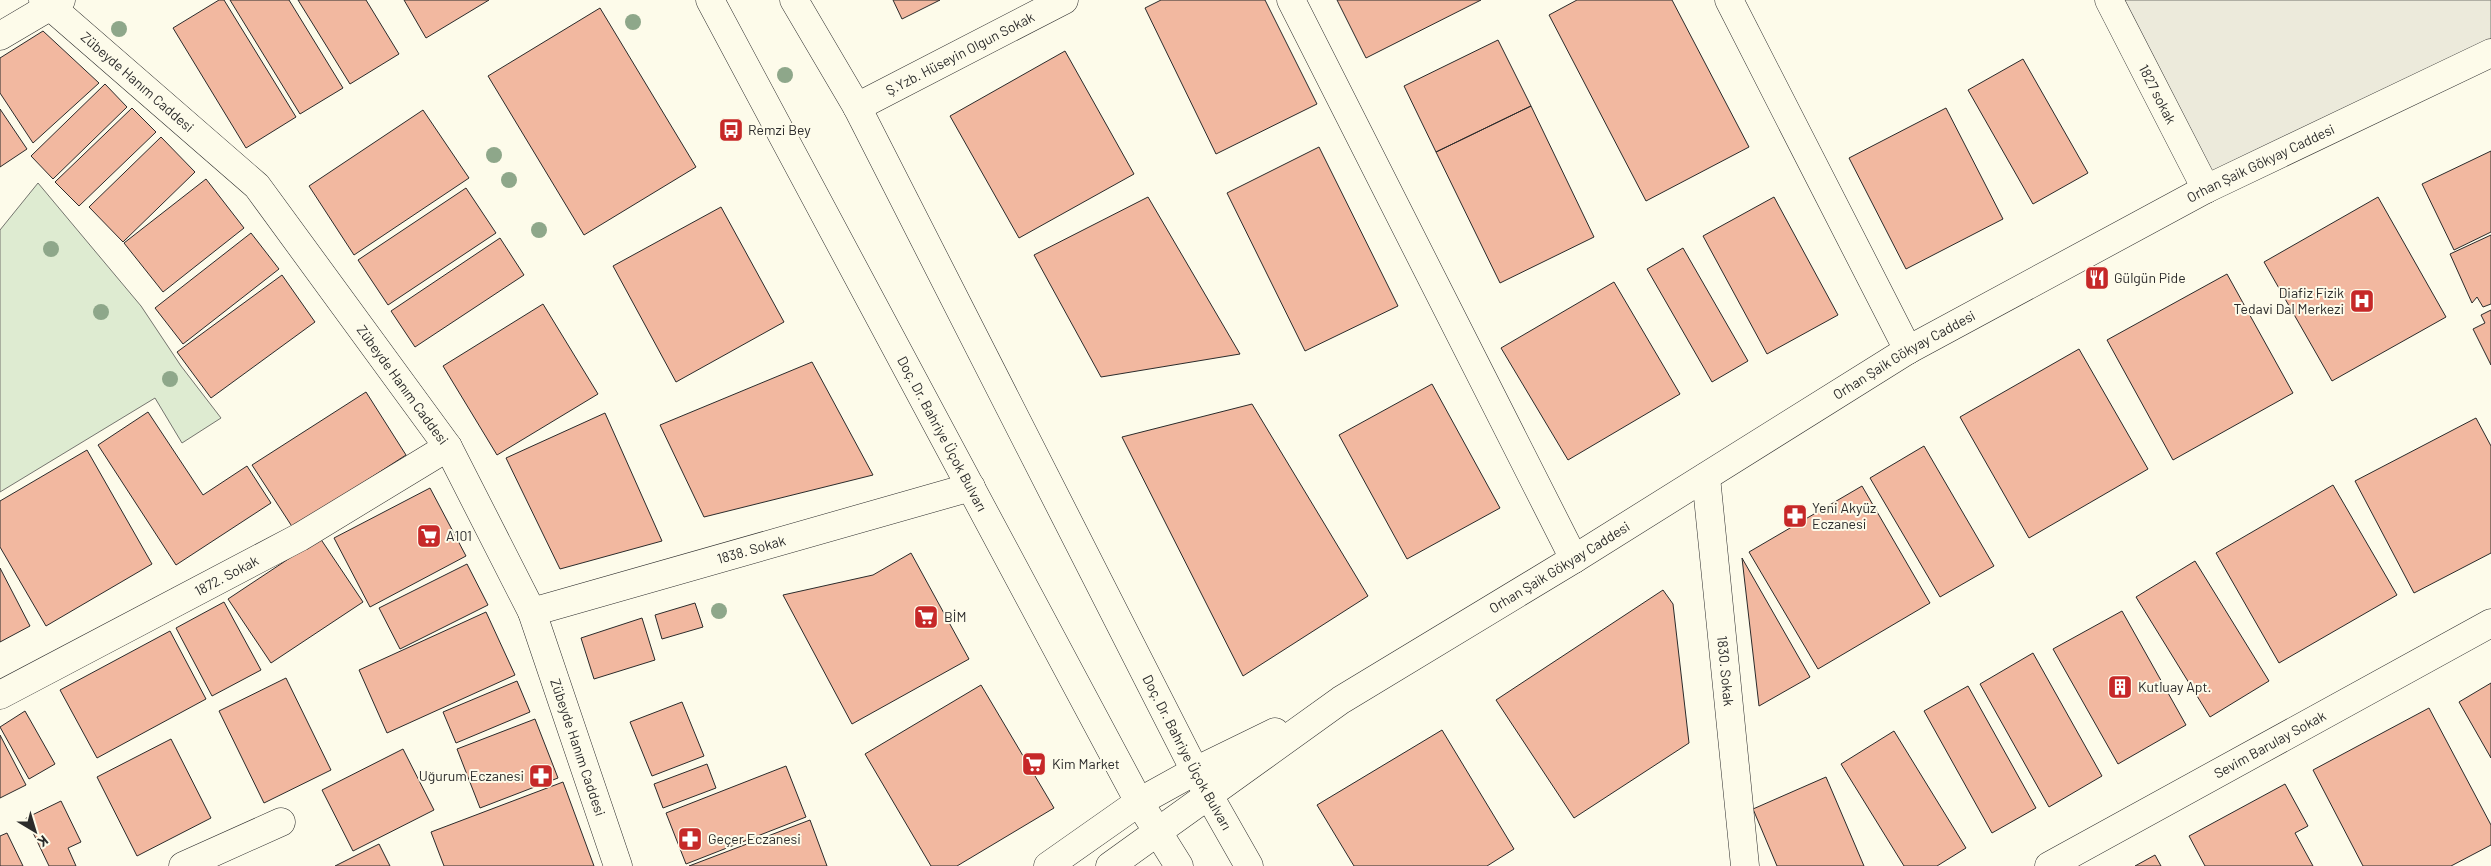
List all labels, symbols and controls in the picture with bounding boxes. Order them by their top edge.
street label: Ş.Yzb. Hüseyin Olgun Sokak [883,8,1037,99]
street label: Zübeyde Hanım Caddesi [78,28,198,135]
street label: 1827 sokak [2136,61,2180,127]
bus stop icon: Remzi Bey [718,117,744,143]
street label: Orhan Şaik Gökyay Caddesi [2184,120,2337,206]
place label: Remzi Bey [748,121,811,138]
restaurant icon: Gülgün Pide [2084,265,2110,291]
place label: Gülgün Pide [2114,269,2186,286]
place label: Diafiz Fizik Tedavi Dal Merkezi [2233,284,2344,317]
hospital icon: Diafiz Fizik Tedavi Dal Merkezi [2349,288,2375,314]
street label: Orhan Şaik Gökyay Caddesi [1830,306,1978,403]
street label: Zübeyde Hanım Caddesi [354,321,452,448]
street label: Doç. Dr. Bahriye Üçok Bulvarı [894,353,991,514]
place label: Yeni Akyüz Eczanesi [1812,499,1876,532]
pharmacy icon: Yeni Akyüz Eczanesi [1782,503,1808,529]
street label: Orhan Şaik Gökyay Caddesi [1486,517,1633,616]
supermarket icon: A101 [416,523,442,549]
place label: A101 [446,527,472,544]
street label: 1838. Sokak [715,531,787,567]
street label: 1872. Sokak [191,551,261,599]
supermarket icon: BİM [913,604,939,630]
place label: BİM [944,608,966,625]
street label: 1830. Sokak [1714,635,1738,707]
street label: Doç. Dr. Bahriye Üçok Bulvarı [1139,672,1236,833]
building icon: Kutluay Apt. [2107,674,2133,700]
street label: Zübeyde Hanım Caddesi [547,676,609,818]
place label: Kutluay Apt. [2138,678,2211,695]
street label: Sevim Barulay Sokak [2211,707,2328,782]
supermarket icon: Kim Market [1021,751,1047,777]
place label: Kim Market [1052,755,1120,772]
pharmacy icon: Uğurum Eczanesi [528,763,554,789]
place label: Uğurum Eczanesi [419,767,524,784]
north arrow [10,806,60,856]
pharmacy icon: Geçer Eczanesi [677,826,703,852]
place label: Geçer Eczanesi [708,830,801,847]
text: K [34,832,52,851]

